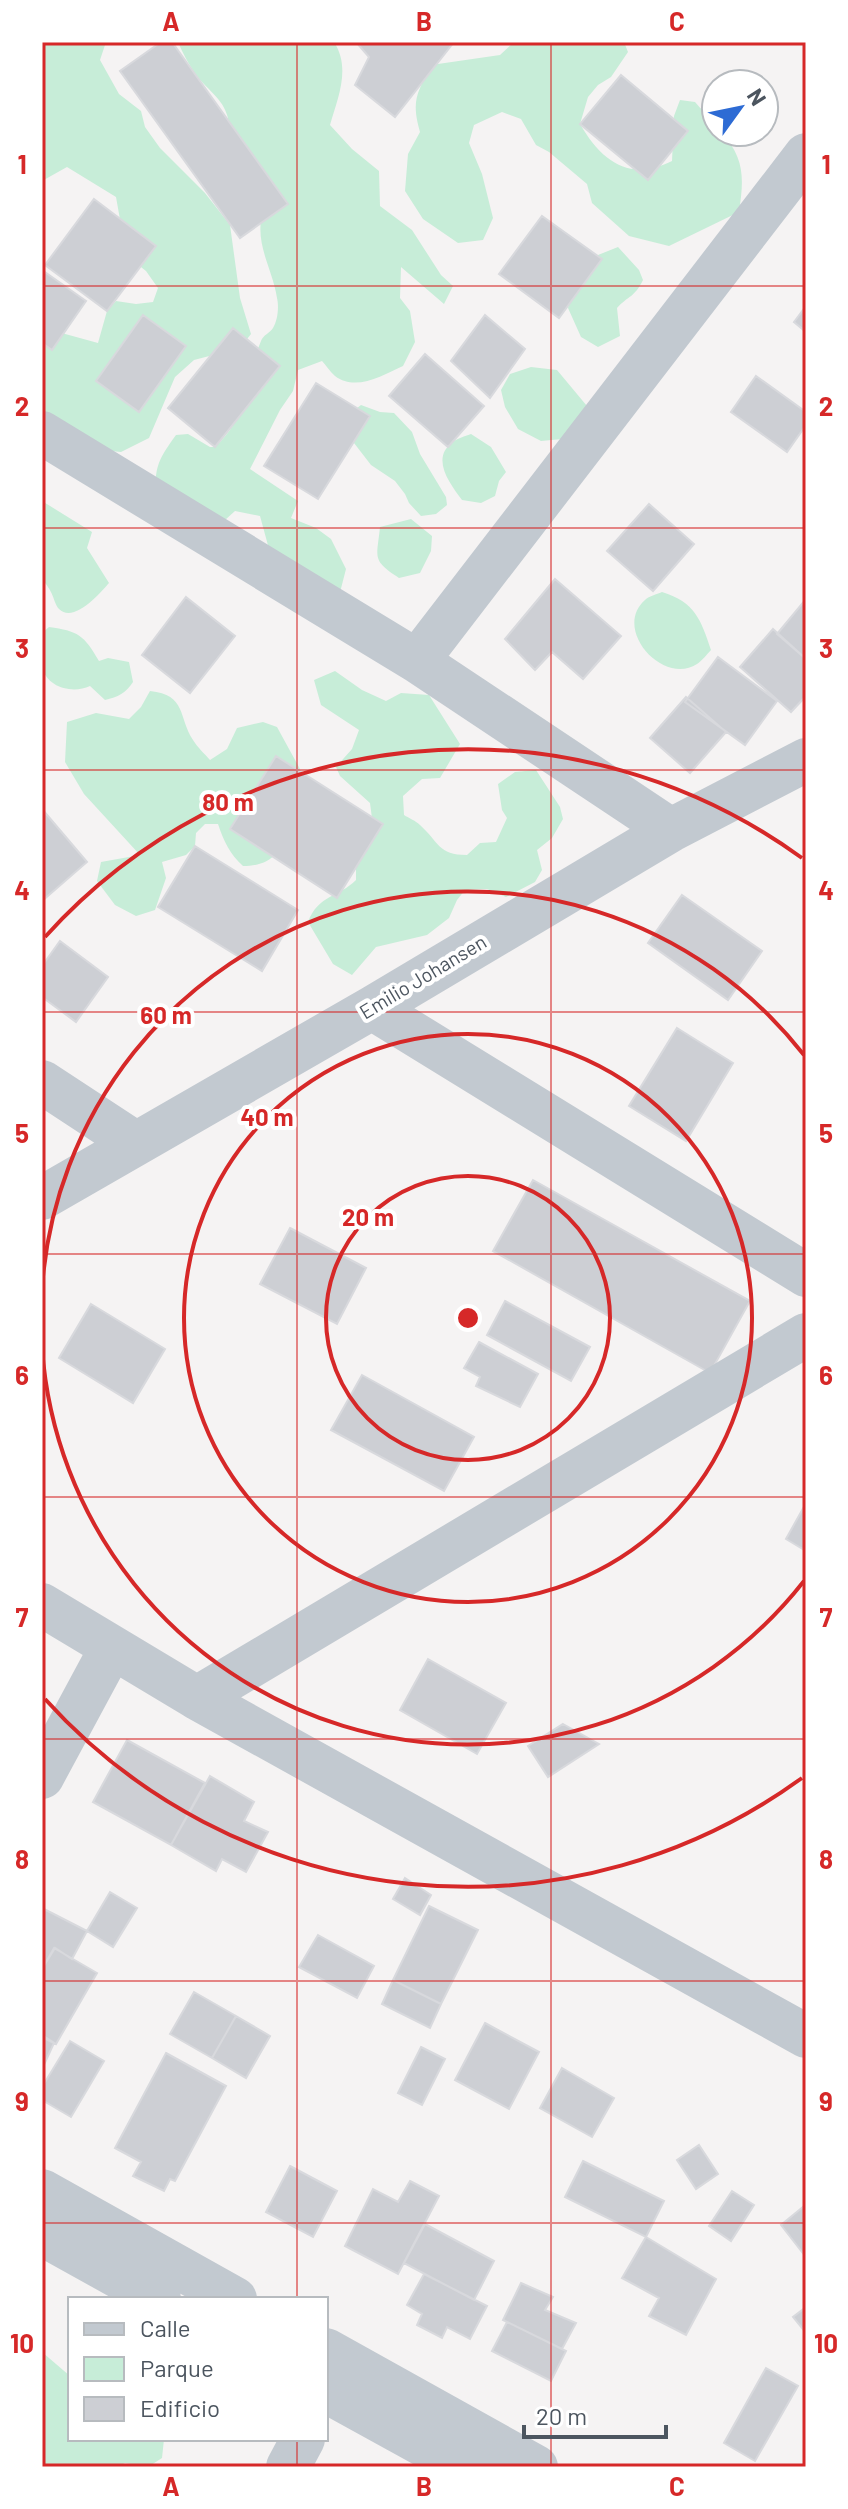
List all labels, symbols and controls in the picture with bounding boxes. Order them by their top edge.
text: A [162,5,180,36]
text: B [416,5,432,36]
text: C [669,5,685,36]
north arrow [700,68,780,148]
text: N [743,83,773,110]
text: 1 [17,148,27,179]
text: 1 [821,148,831,179]
text: 2 [15,390,29,421]
text: 2 [819,390,833,421]
text: 3 [15,632,29,663]
text: 3 [819,632,833,663]
text: 80 m [202,787,254,816]
text: 4 [14,874,30,905]
text: 4 [818,874,834,905]
street label: Emilio Johansen [355,929,490,1023]
text: 60 m [140,1000,192,1029]
text: 40 m [240,1102,294,1131]
text: 5 [15,1117,29,1148]
text: 5 [819,1117,833,1148]
text: 20 m [342,1202,394,1231]
centre of rings [454,1304,482,1332]
text: 6 [15,1359,29,1390]
text: 6 [819,1359,833,1390]
text: 7 [16,1601,29,1632]
text: 7 [820,1601,833,1632]
text: 8 [15,1843,29,1874]
text: 8 [819,1843,833,1874]
text: 9 [15,2085,29,2116]
text: 9 [819,2085,833,2116]
legend [68,2297,328,2441]
text: Calle [140,2313,191,2342]
text: 10 [10,2327,34,2358]
text: 10 [814,2327,838,2358]
text: Parque [140,2353,214,2382]
scale bar [524,2389,666,2439]
text: Edificio [140,2393,220,2422]
text: 20 m [536,2401,587,2430]
text: A [162,2470,180,2501]
text: B [416,2470,432,2501]
text: C [669,2470,685,2501]

